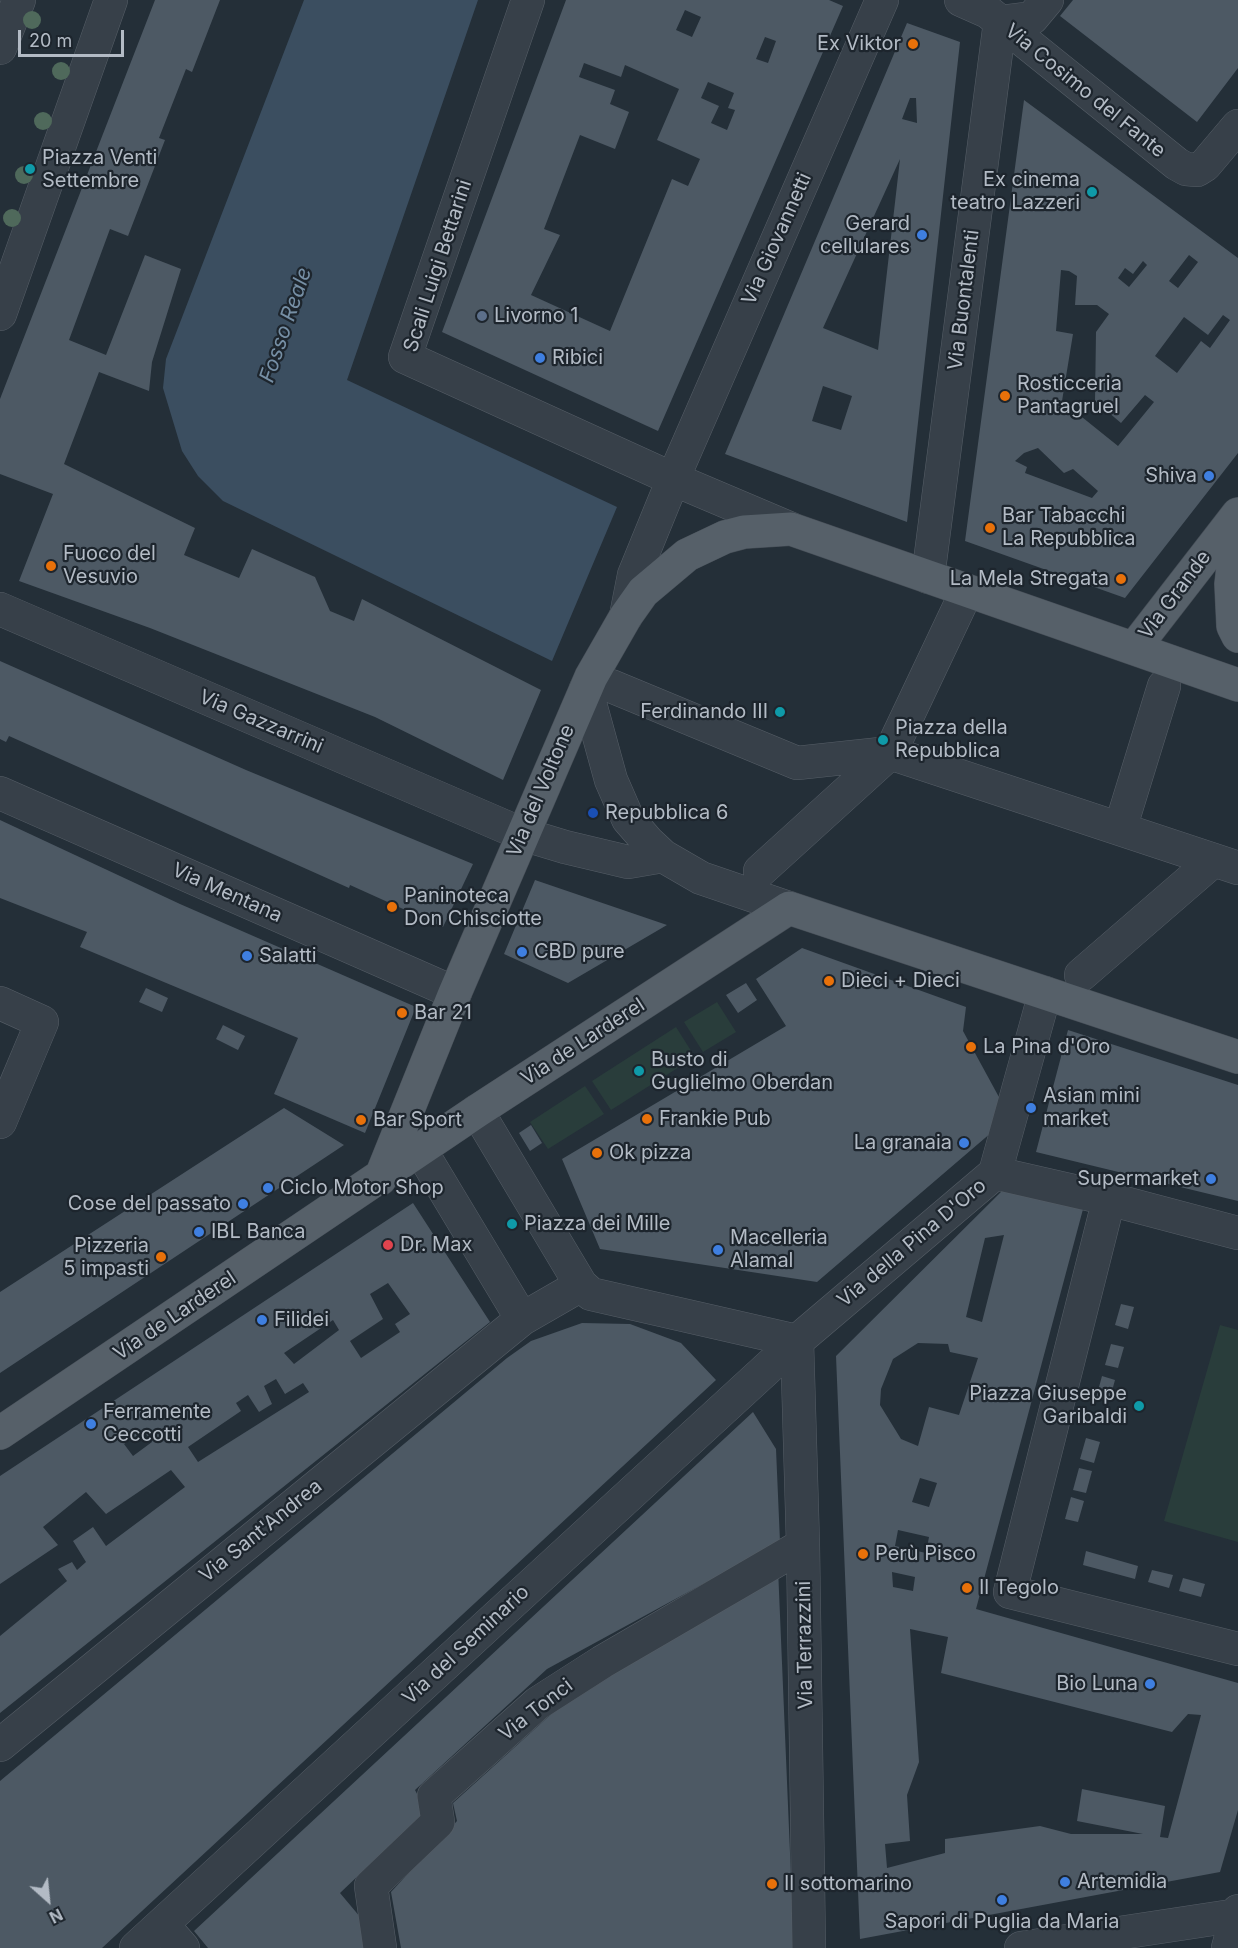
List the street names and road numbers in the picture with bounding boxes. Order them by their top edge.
street label: Via Cosimo del Fante [1000,19,1170,163]
street label: Via Giovannetti [737,169,817,309]
street label: Scali Luigi Bettarini [399,177,477,355]
street label: Via Buontalenti [943,228,985,372]
street label: Via Grande [1134,546,1216,644]
street label: Via Gazzarrini [195,685,327,759]
street label: Via del Voltone [502,721,580,861]
street label: Via Mentana [168,858,286,928]
street label: Via de Larderel [517,993,649,1091]
street label: Via della Pina D'Oro [833,1174,991,1312]
street label: Via de Larderel [109,1266,241,1366]
street label: Via Sant'Andrea [195,1474,327,1588]
street label: Via del Seminario [398,1580,534,1710]
street label: Via Terrazzini [792,1580,818,1710]
street label: Via Tonci [494,1674,578,1746]

